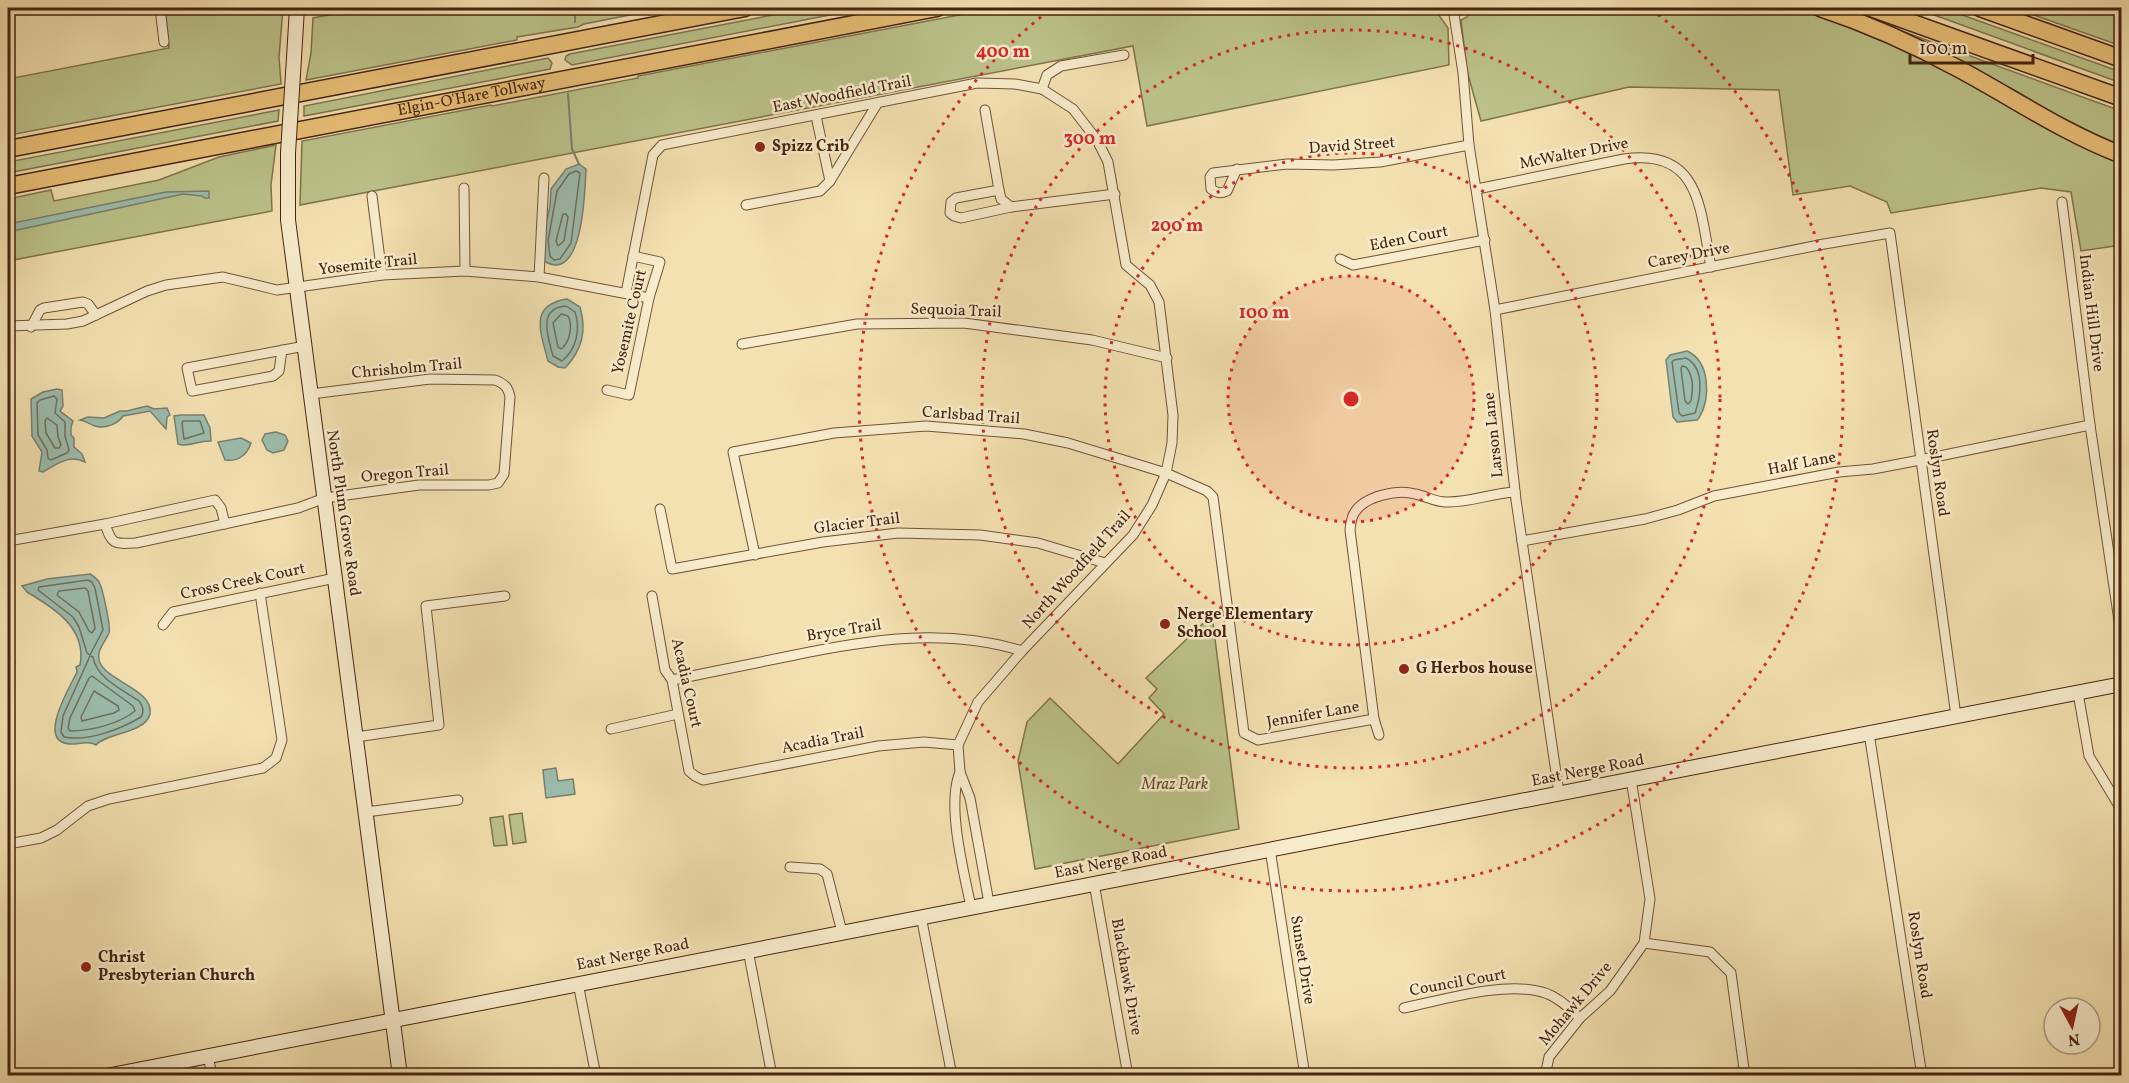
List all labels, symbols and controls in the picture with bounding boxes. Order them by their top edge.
scale bar [1910,27,2033,65]
text: 100 m [1919,37,1968,62]
text: 400 m [976,40,1030,65]
street label: East Woodfield Trail [771,71,913,119]
street label: Elgin-O'Hare Tollway [396,72,548,122]
text: 300 m [1064,127,1116,152]
street label: David Street [1308,132,1396,160]
street label: McWalter Drive [1518,133,1630,175]
place label: Spizz Crib [772,136,850,158]
marker: Spizz Crib [753,140,767,154]
text: 200 m [1151,214,1203,239]
street label: Eden Court [1368,221,1450,257]
street label: Carey Drive [1646,237,1732,275]
street label: Yosemite Trail [317,249,419,281]
street label: Indian Hill Drive [2073,253,2109,373]
street label: Yosemite Court [607,267,653,377]
street label: Sequoia Trail [910,298,1002,324]
text: 100 m [1239,301,1289,326]
street label: Chrisholm Trail [351,353,463,385]
centre of rings [1341,389,1361,409]
street label: Larson Lane [1479,391,1509,479]
street label: Carlsbad Trail [921,402,1021,430]
street label: North Plum Grove Road [320,428,366,598]
street label: Roslyn Road [1920,428,1954,518]
street label: Half Lane [1766,447,1838,481]
street label: Oregon Trail [360,459,450,489]
street label: North Woodfield Trail [1018,506,1136,634]
street label: Glacier Trail [813,508,901,540]
street label: Cross Creek Court [179,558,308,606]
place label: Nerge Elementary School [1177,604,1313,644]
street label: Bryce Trail [805,614,883,648]
marker: Nerge Elementary School [1158,617,1172,631]
street label: Acadia Court [665,636,707,730]
place label: G Herbos house [1416,658,1533,680]
marker: G Herbos house [1397,662,1411,676]
street label: Jennifer Lane [1265,696,1361,734]
street label: Acadia Trail [780,722,866,760]
street label: East Nerge Road [1530,749,1646,793]
park label: Mraz Park [1141,774,1209,796]
street label: East Nerge Road [1053,841,1169,885]
street label: Roslyn Road [1901,910,1937,1000]
street label: Sunset Drive [1284,914,1320,1006]
street label: Blackhawk Drive [1105,917,1147,1037]
street label: East Nerge Road [575,933,691,977]
place label: Christ Presbyterian Church [98,947,255,987]
street label: Mohawk Drive [1534,957,1618,1051]
marker: Christ Presbyterian Church [79,960,93,974]
street label: Council Court [1408,964,1508,1002]
north arrow [2042,996,2102,1056]
text: N [2066,1027,2081,1051]

